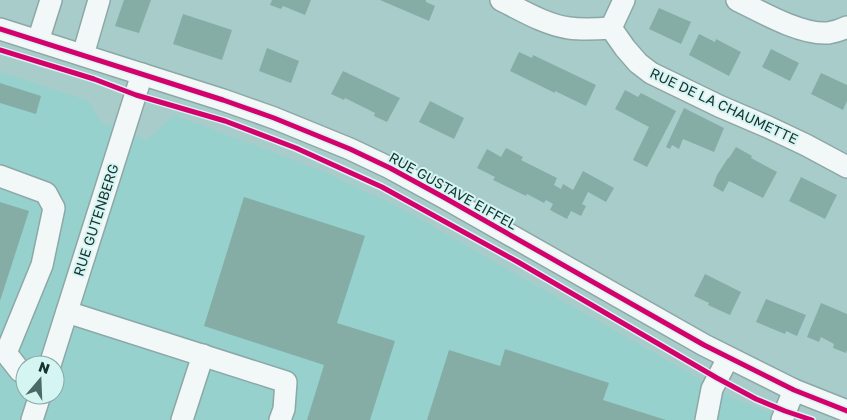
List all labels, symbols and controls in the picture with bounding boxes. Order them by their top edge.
street label: RUE DE LA CHAUMETTE [648,64,801,147]
street label: RUE GUSTAVE EIFFEL [386,148,520,233]
street label: RUE GUTENBERG [69,162,122,278]
north arrow [15,355,65,405]
text: N [37,357,52,377]

